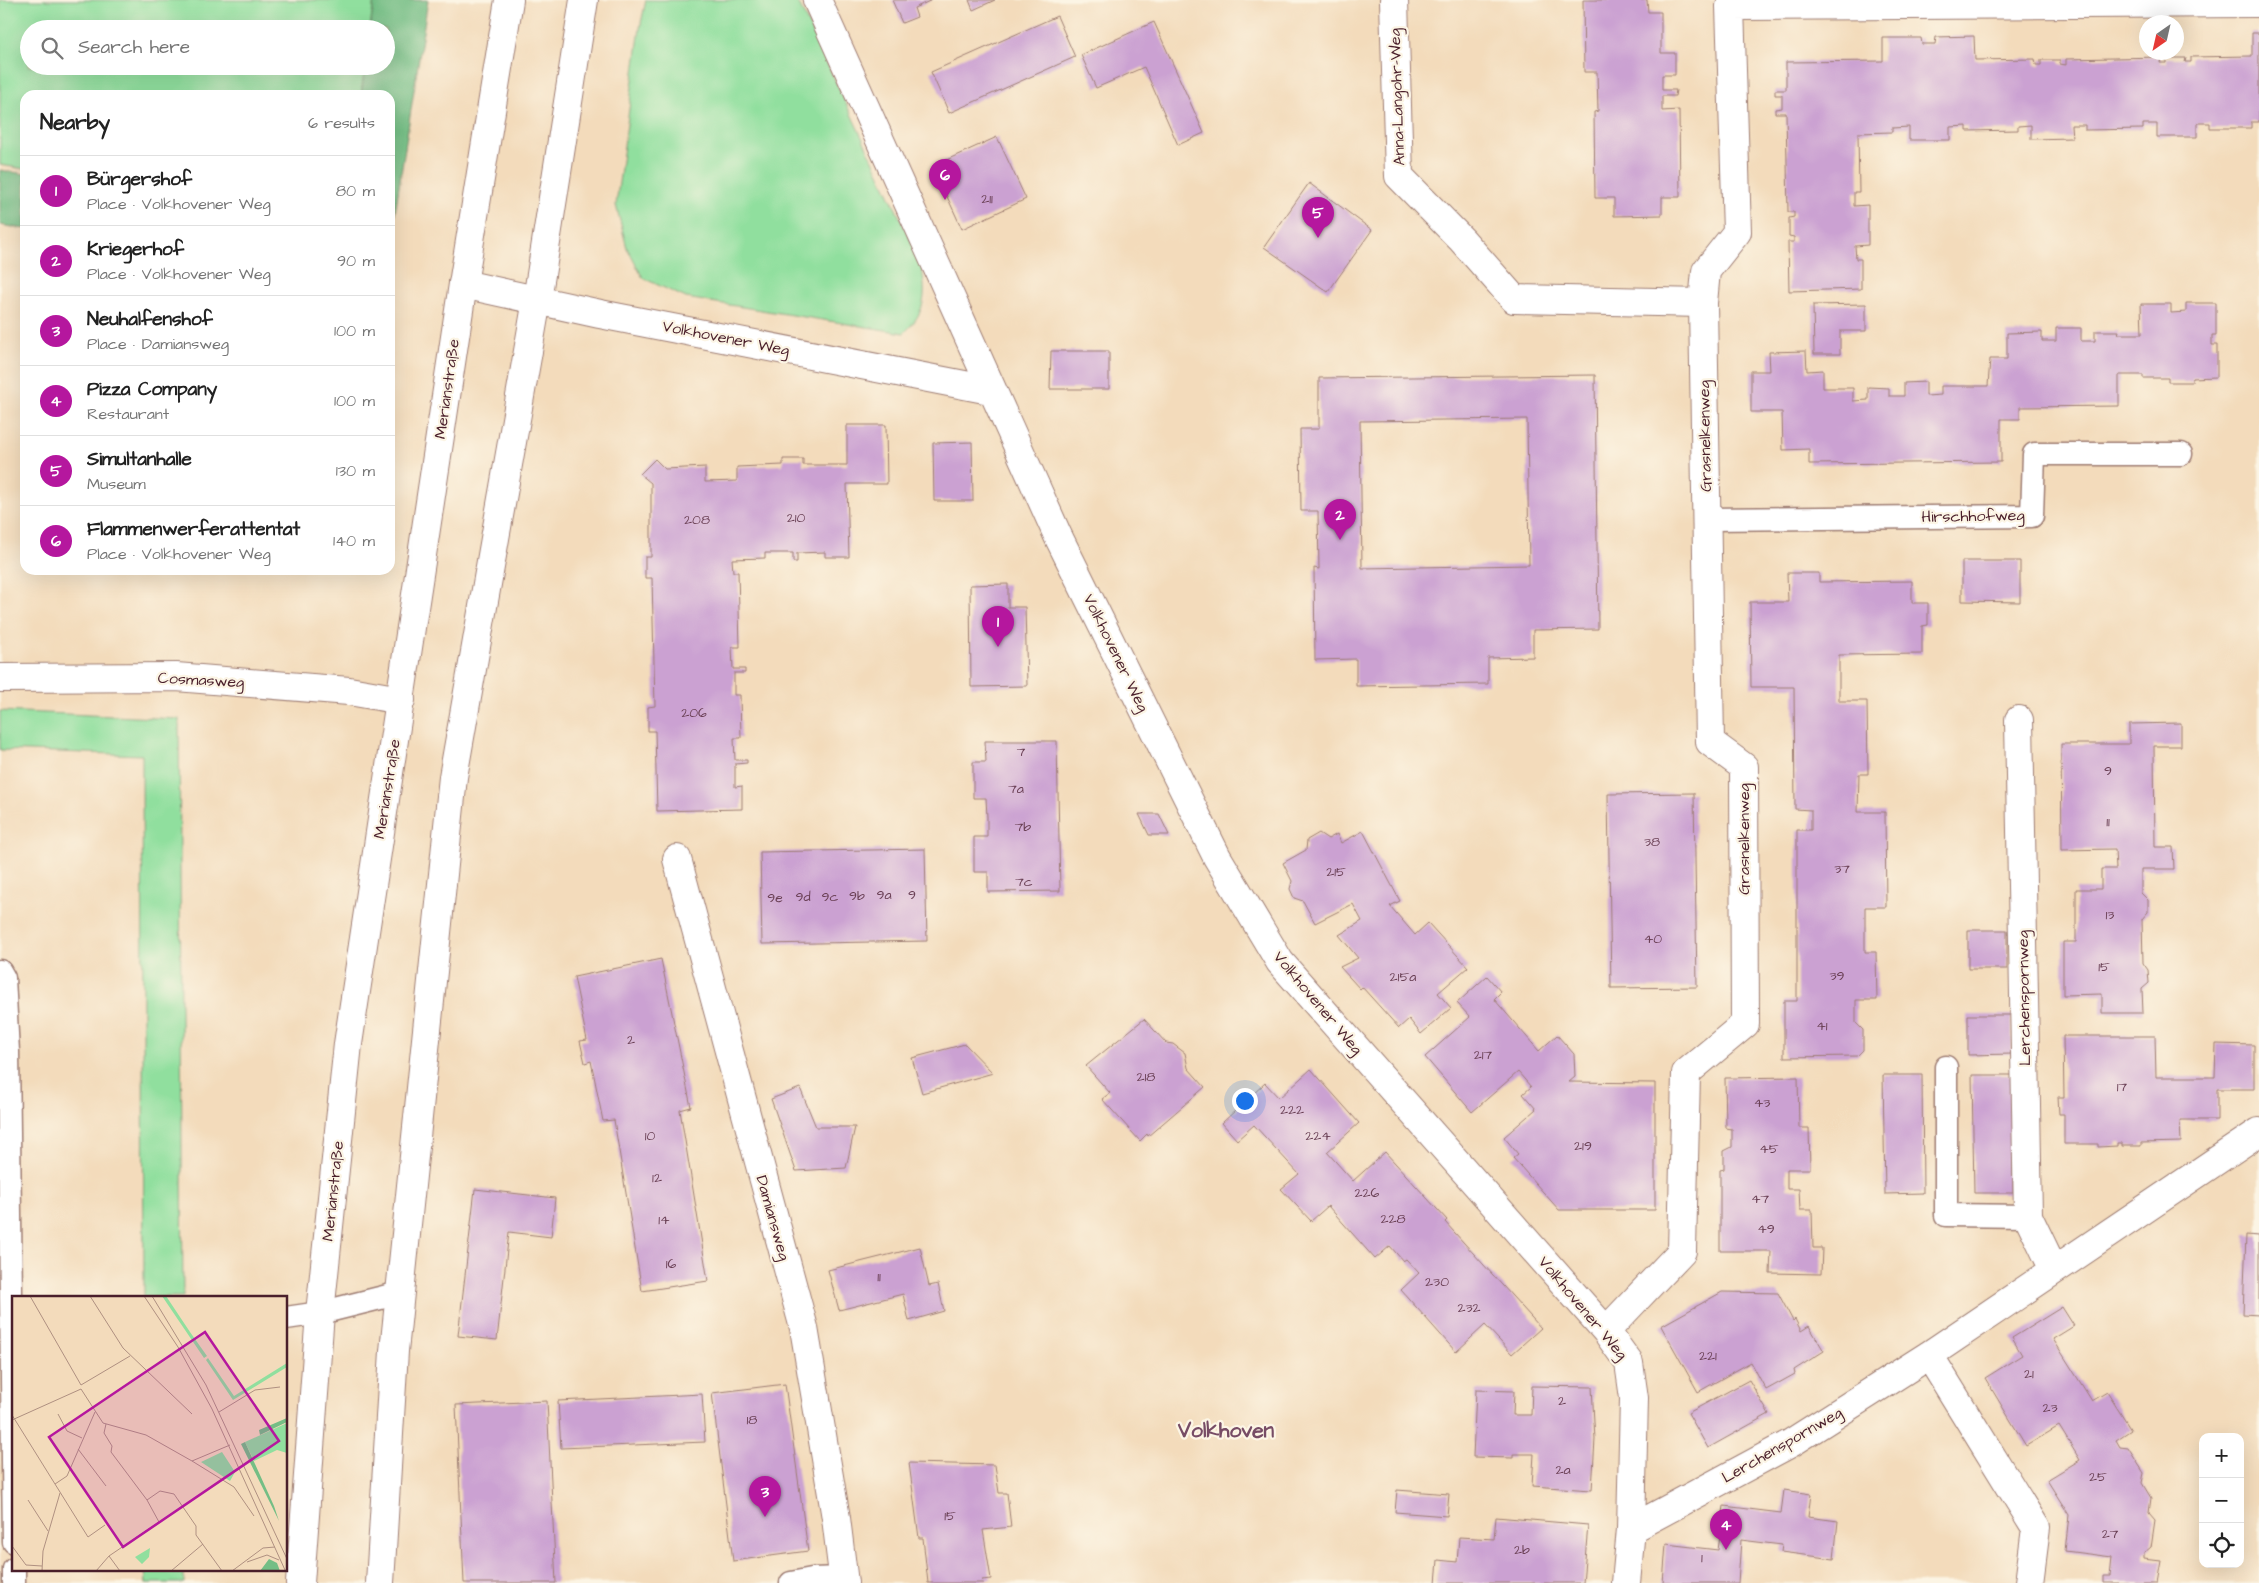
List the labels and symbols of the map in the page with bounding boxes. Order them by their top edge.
north arrow [2139,15,2184,60]
street label: Anna-Langohr-Weg [1384,28,1411,166]
pin: 6 [929,159,961,200]
house number: 211 [981,189,993,209]
pin: 5 [1302,197,1334,238]
street label: Volkhovener Weg [660,315,791,362]
street label: Merianstraße [429,337,465,440]
street label: Grasnelkenweg [1693,380,1718,492]
pin: 2 [1324,499,1356,540]
street label: Hirschhofweg [1921,504,2025,529]
house number: 210 [787,508,805,528]
house number: 208 [684,510,710,530]
street label: Volkhovener Weg [1077,590,1154,716]
pin: 1 [982,606,1014,647]
street label: Cosmasweg [157,667,245,694]
house number: 206 [681,703,707,723]
street label: Merianstraße [368,737,406,840]
house number: 7 [1017,742,1026,762]
house number: 9 [2104,761,2112,781]
house number: 7a [1008,779,1024,799]
street label: Grasnelkenweg [1733,783,1756,895]
house number: 11 [2106,812,2110,832]
house number: 7b [1015,817,1031,837]
house number: 38 [1644,832,1660,852]
house number: 37 [1834,859,1850,879]
house number: 215 [1326,862,1346,882]
house number: 7c [1015,872,1033,892]
house number: 9a [876,885,892,905]
house number: 9 [908,885,916,905]
house number: 9b [849,886,865,906]
house number: 9d [795,887,811,907]
house number: 9c [822,887,839,907]
house number: 9e [767,888,783,908]
house number: 13 [2106,905,2114,925]
house number: 40 [1644,929,1662,949]
street label: Lerchenspornweg [2012,930,2037,1066]
street label: Volkhovener Weg [1267,946,1368,1060]
house number: 15 [2098,957,2110,977]
house number: 39 [1829,966,1845,986]
house number: 215a [1390,967,1416,987]
house number: 41 [1816,1016,1828,1036]
house number: 2 [627,1030,635,1050]
house number: 217 [1474,1045,1493,1065]
house number: 218 [1137,1067,1155,1087]
house number: 17 [2117,1077,2128,1097]
your location [1232,1088,1258,1114]
house number: 43 [1754,1093,1770,1113]
house number: 222 [1280,1100,1304,1120]
house number: 10 [645,1126,655,1146]
house number: 224 [1305,1126,1331,1146]
house number: 219 [1574,1136,1592,1156]
street label: Merianstraße [317,1139,349,1242]
house number: 45 [1759,1139,1779,1159]
house number: 12 [652,1168,662,1188]
street label: Damiansweg [749,1173,796,1263]
house number: 226 [1355,1183,1380,1203]
house number: 47 [1751,1189,1769,1209]
house number: 228 [1380,1209,1406,1229]
house number: 14 [658,1210,670,1230]
house number: 49 [1757,1219,1775,1239]
street label: Volkhovener Weg [1532,1251,1633,1365]
house number: 16 [666,1254,677,1274]
house number: 11 [877,1267,881,1287]
house number: 230 [1425,1272,1449,1292]
inset map [12,1296,288,1570]
house number: 232 [1457,1298,1481,1318]
house number: 221 [1699,1346,1717,1366]
house number: 21 [2024,1364,2034,1384]
house number: 2 [1558,1391,1566,1411]
house number: 23 [2042,1398,2058,1418]
street label: Lerchenspornweg [1718,1402,1847,1489]
house number: 18 [747,1410,757,1430]
district label: Volkhoven [1177,1416,1275,1445]
house number: 2a [1555,1460,1571,1480]
house number: 25 [2089,1467,2107,1487]
pin: 3 [749,1476,781,1517]
house number: 15 [944,1506,956,1526]
pin: 4 [1710,1509,1742,1550]
house number: 27 [2102,1524,2119,1544]
house number: 2b [1514,1540,1530,1560]
house number: 1 [1701,1548,1703,1568]

